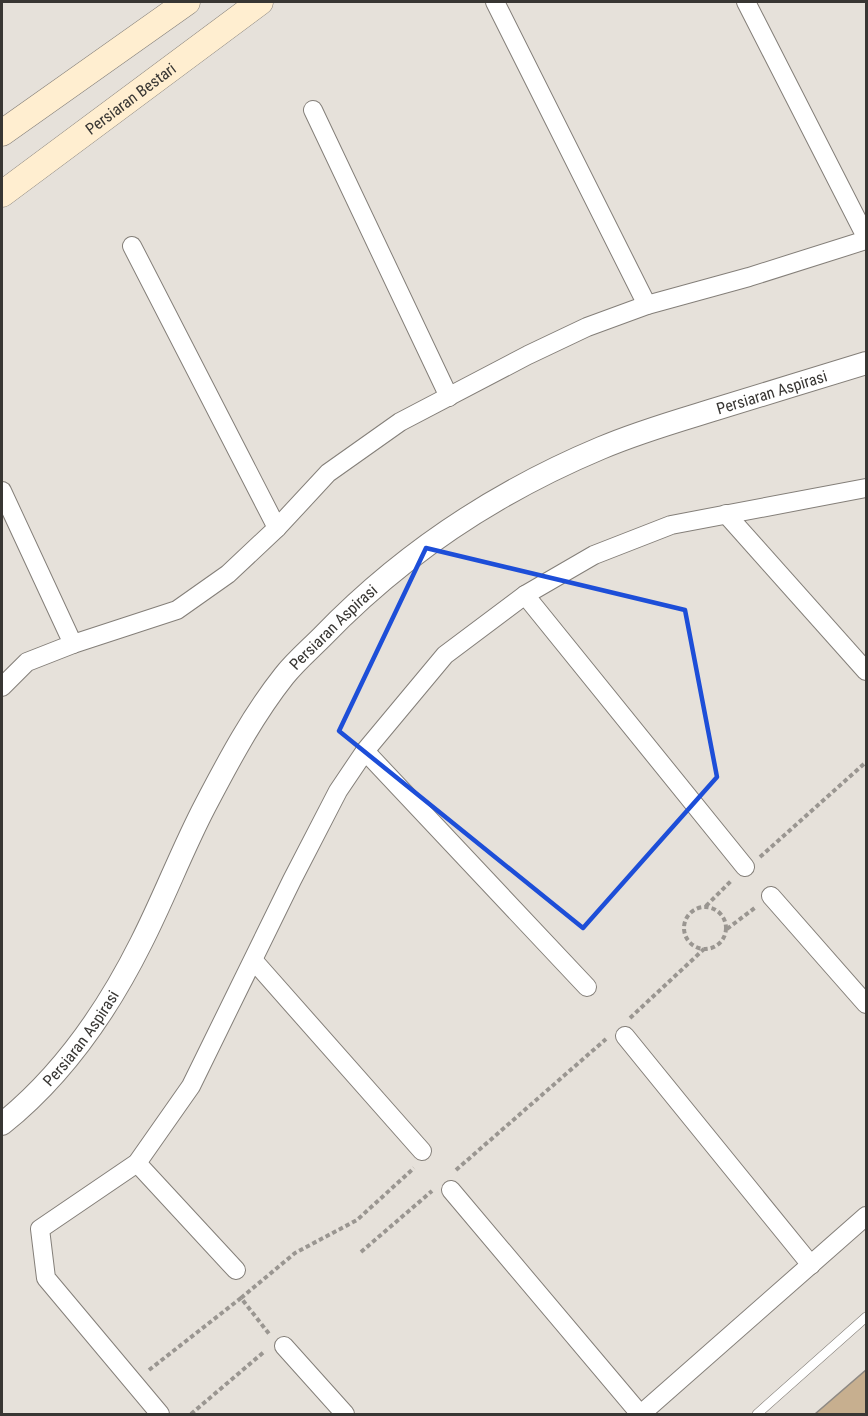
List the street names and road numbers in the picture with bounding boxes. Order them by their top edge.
street label: Persiaran Bestari [82,59,180,139]
street label: Persiaran Aspirasi [714,366,829,418]
street label: Persiaran Aspirasi [285,580,381,674]
street label: Persiaran Aspirasi [39,987,123,1090]

